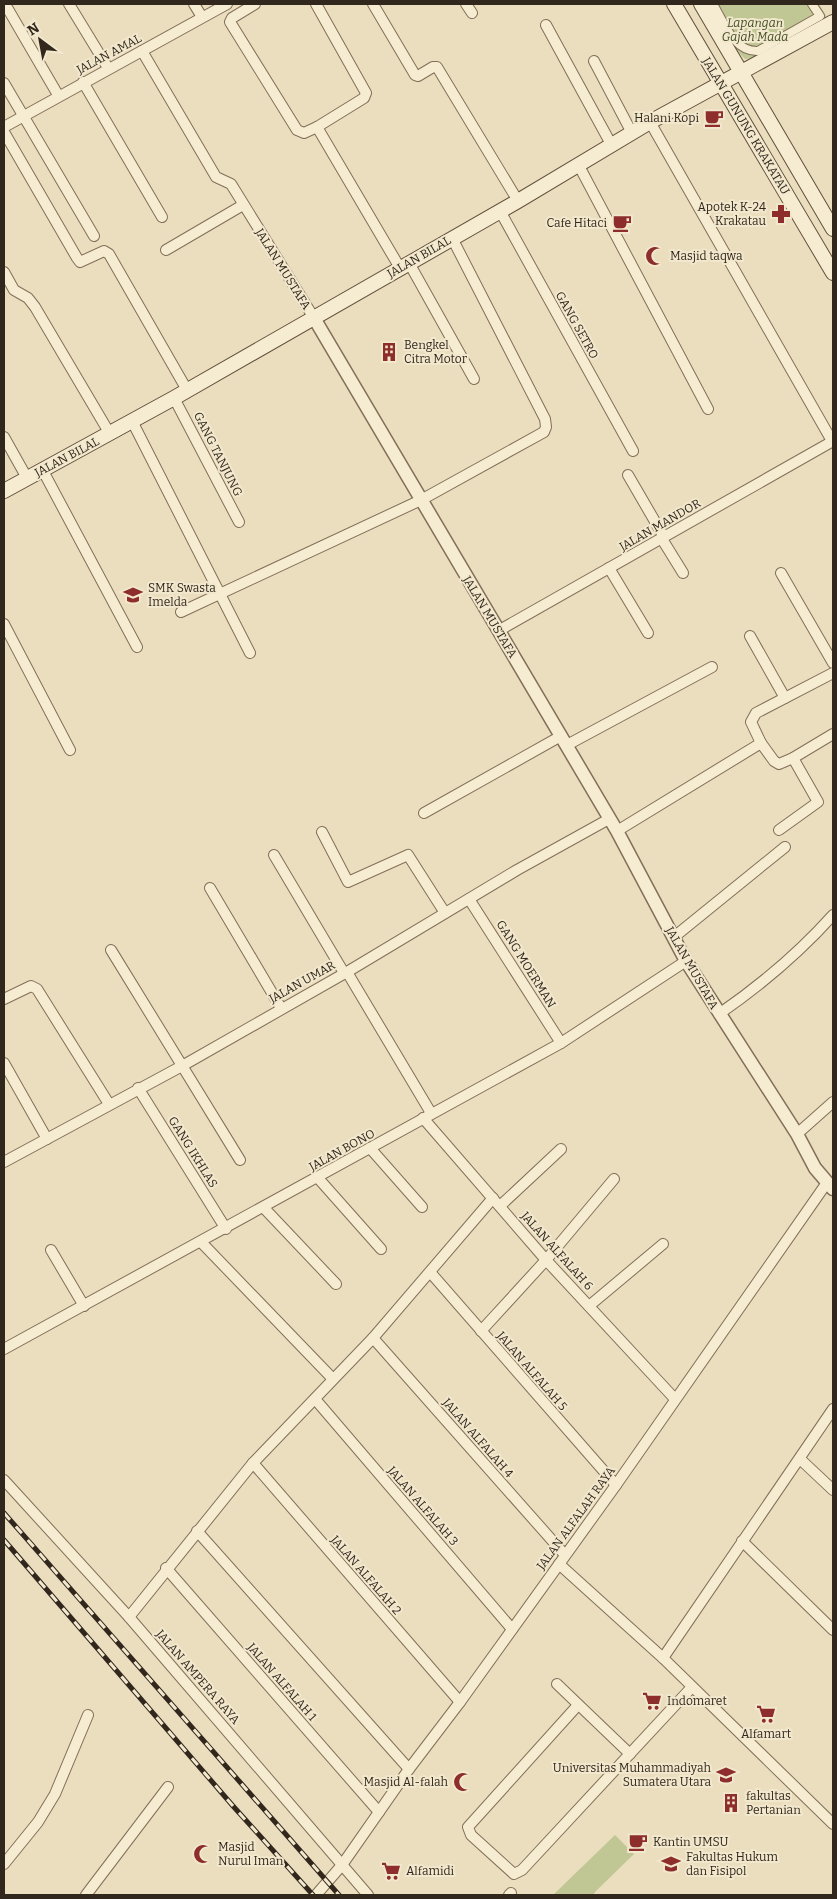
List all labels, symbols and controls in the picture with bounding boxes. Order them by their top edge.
north arrow [15,15,65,65]
park label: Lapangan Gajah Mada [722,16,788,44]
text: N [24,19,43,39]
street label: JALAN AMAL [73,31,144,77]
street label: JALAN GUNUNG KRAKATAU [699,54,793,197]
cafe icon: Halani Kopi [703,107,725,129]
place label: Halani Kopi [634,111,699,125]
place label: Apotek K-24 Krakatau [698,200,767,228]
pharmacy icon: Apotek K-24 Krakatau [770,203,792,225]
cafe icon: Cafe Hitaci [611,212,633,234]
place label: Cafe Hitaci [546,216,607,230]
street label: JALAN MUSTAFA [252,225,314,313]
street label: JALAN BILAL [384,233,453,281]
mosque icon: Masjid taqwa [644,245,666,267]
place label: Masjid taqwa [670,249,743,263]
street label: GANG SETRO [553,289,601,361]
place label: Bengkel Citra Motor [404,338,468,366]
building icon: Bengkel Citra Motor [378,341,400,363]
street label: GANG TANJUNG [191,410,245,499]
street label: JALAN BILAL [32,434,102,480]
street label: JALAN MANDOR [616,496,703,554]
street label: JALAN MUSTAFA [460,573,520,661]
place label: SMK Swasta Imelda [148,581,216,609]
school or university icon: SMK Swasta Imelda [122,584,144,606]
street label: GANG MOERMAN [493,918,559,1011]
street label: JALAN MUSTAFA [662,923,722,1012]
street label: JALAN UMAR [266,958,337,1006]
street label: GANG IKHLAS [166,1114,220,1190]
street label: JALAN BONO [306,1126,377,1174]
street label: JALAN ALFALAH 6 [518,1208,596,1293]
street label: JALAN ALFALAH 5 [493,1328,570,1413]
street label: JALAN ALFALAH 4 [439,1395,516,1480]
street label: JALAN ALFALAH 3 [384,1463,461,1549]
street label: JALAN ALFALAH RAYA [533,1463,618,1573]
street label: JALAN ALFALAH 2 [327,1532,404,1617]
street label: JALAN AMPERA RAYA [153,1626,243,1727]
street label: JALAN ALFALAH 1 [244,1640,320,1724]
supermarket icon: Indomaret [641,1690,663,1712]
place label: Indomaret [667,1694,727,1708]
supermarket icon: Alfamart [755,1703,777,1725]
place label: Alfamart [741,1727,792,1741]
place label: Universitas Muhammadiyah Sumatera Utara [553,1761,712,1789]
school or university icon: Universitas Muhammadiyah Sumatera Utara [715,1764,737,1786]
mosque icon: Masjid Al-falah [452,1771,474,1793]
place label: Masjid Al-falah [364,1775,449,1789]
place label: fakultas Pertanian [746,1789,801,1817]
building icon: fakultas Pertanian [720,1792,742,1814]
cafe icon: Kantin UMSU [627,1831,649,1853]
place label: Kantin UMSU [653,1835,729,1849]
place label: Masjid Nurul Iman [218,1840,284,1868]
mosque icon: Masjid Nurul Iman [192,1843,214,1865]
place label: Fakultas Hukum dan Fisipol [686,1850,778,1878]
school or university icon: Fakultas Hukum dan Fisipol [660,1853,682,1875]
supermarket icon: Alfamidi [380,1860,402,1882]
place label: Alfamidi [406,1864,455,1878]

